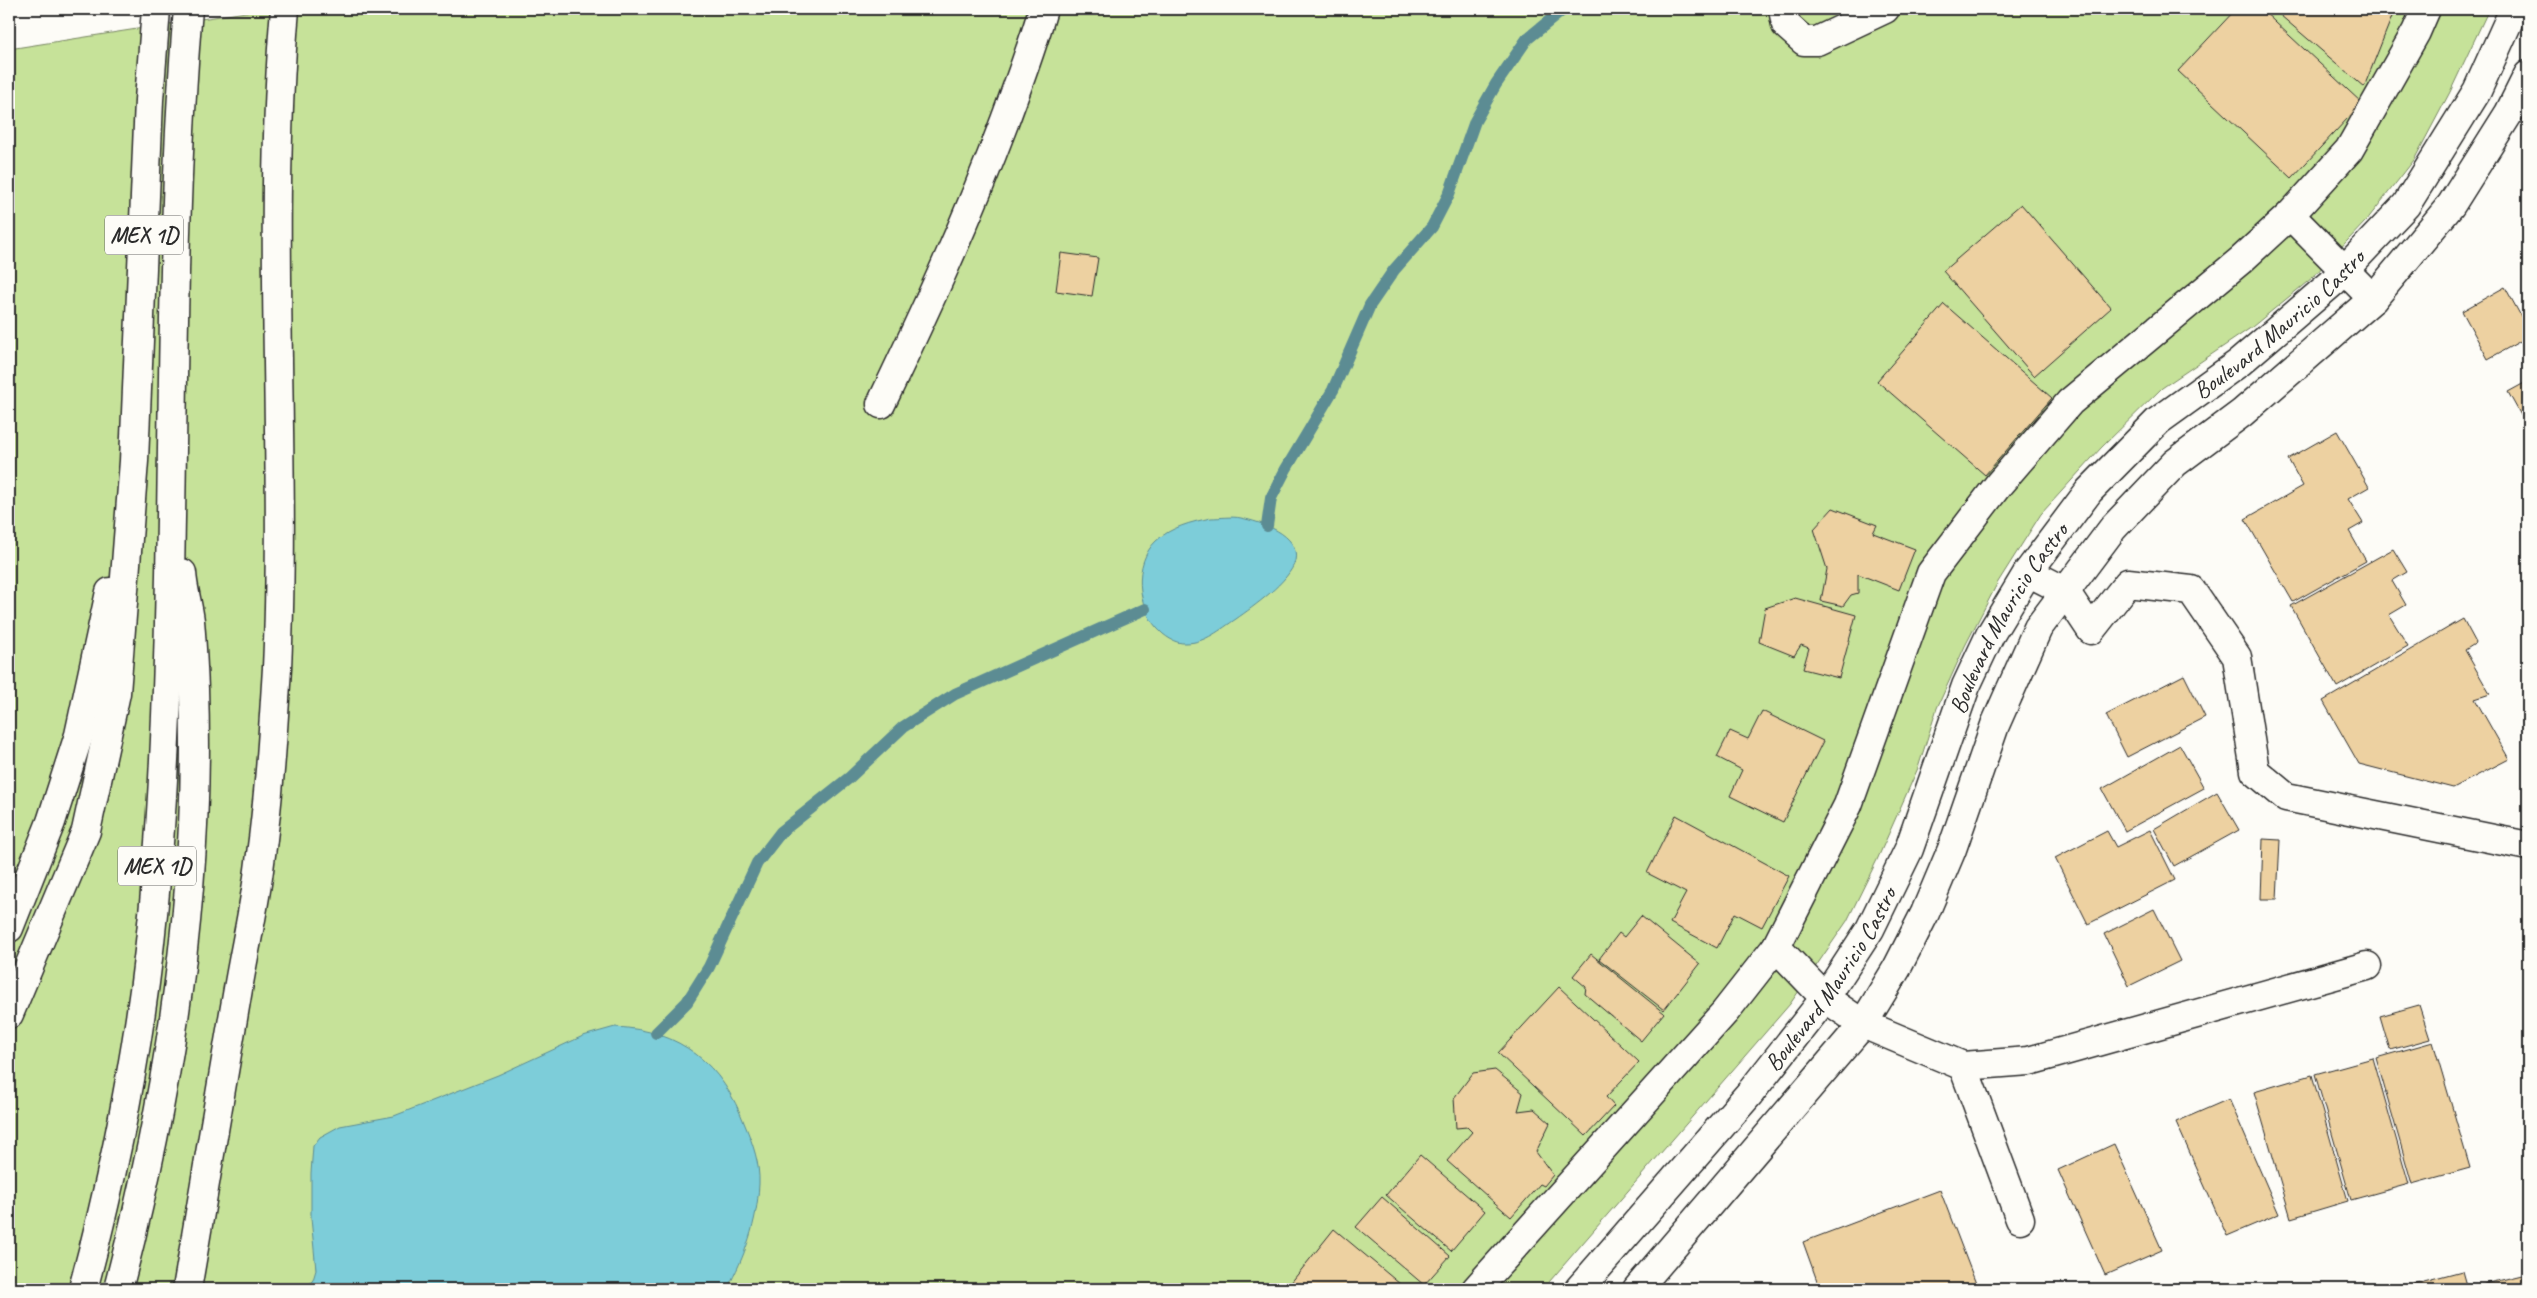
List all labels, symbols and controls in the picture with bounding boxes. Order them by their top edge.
road number: MEX 1D [105,216,183,254]
street label: Boulevard Mauricio Castro [2188,241,2373,406]
street label: Boulevard Mauricio Castro [1943,515,2076,718]
road number: MEX 1D [118,846,196,886]
street label: Boulevard Mauricio Castro [1758,880,1904,1077]

